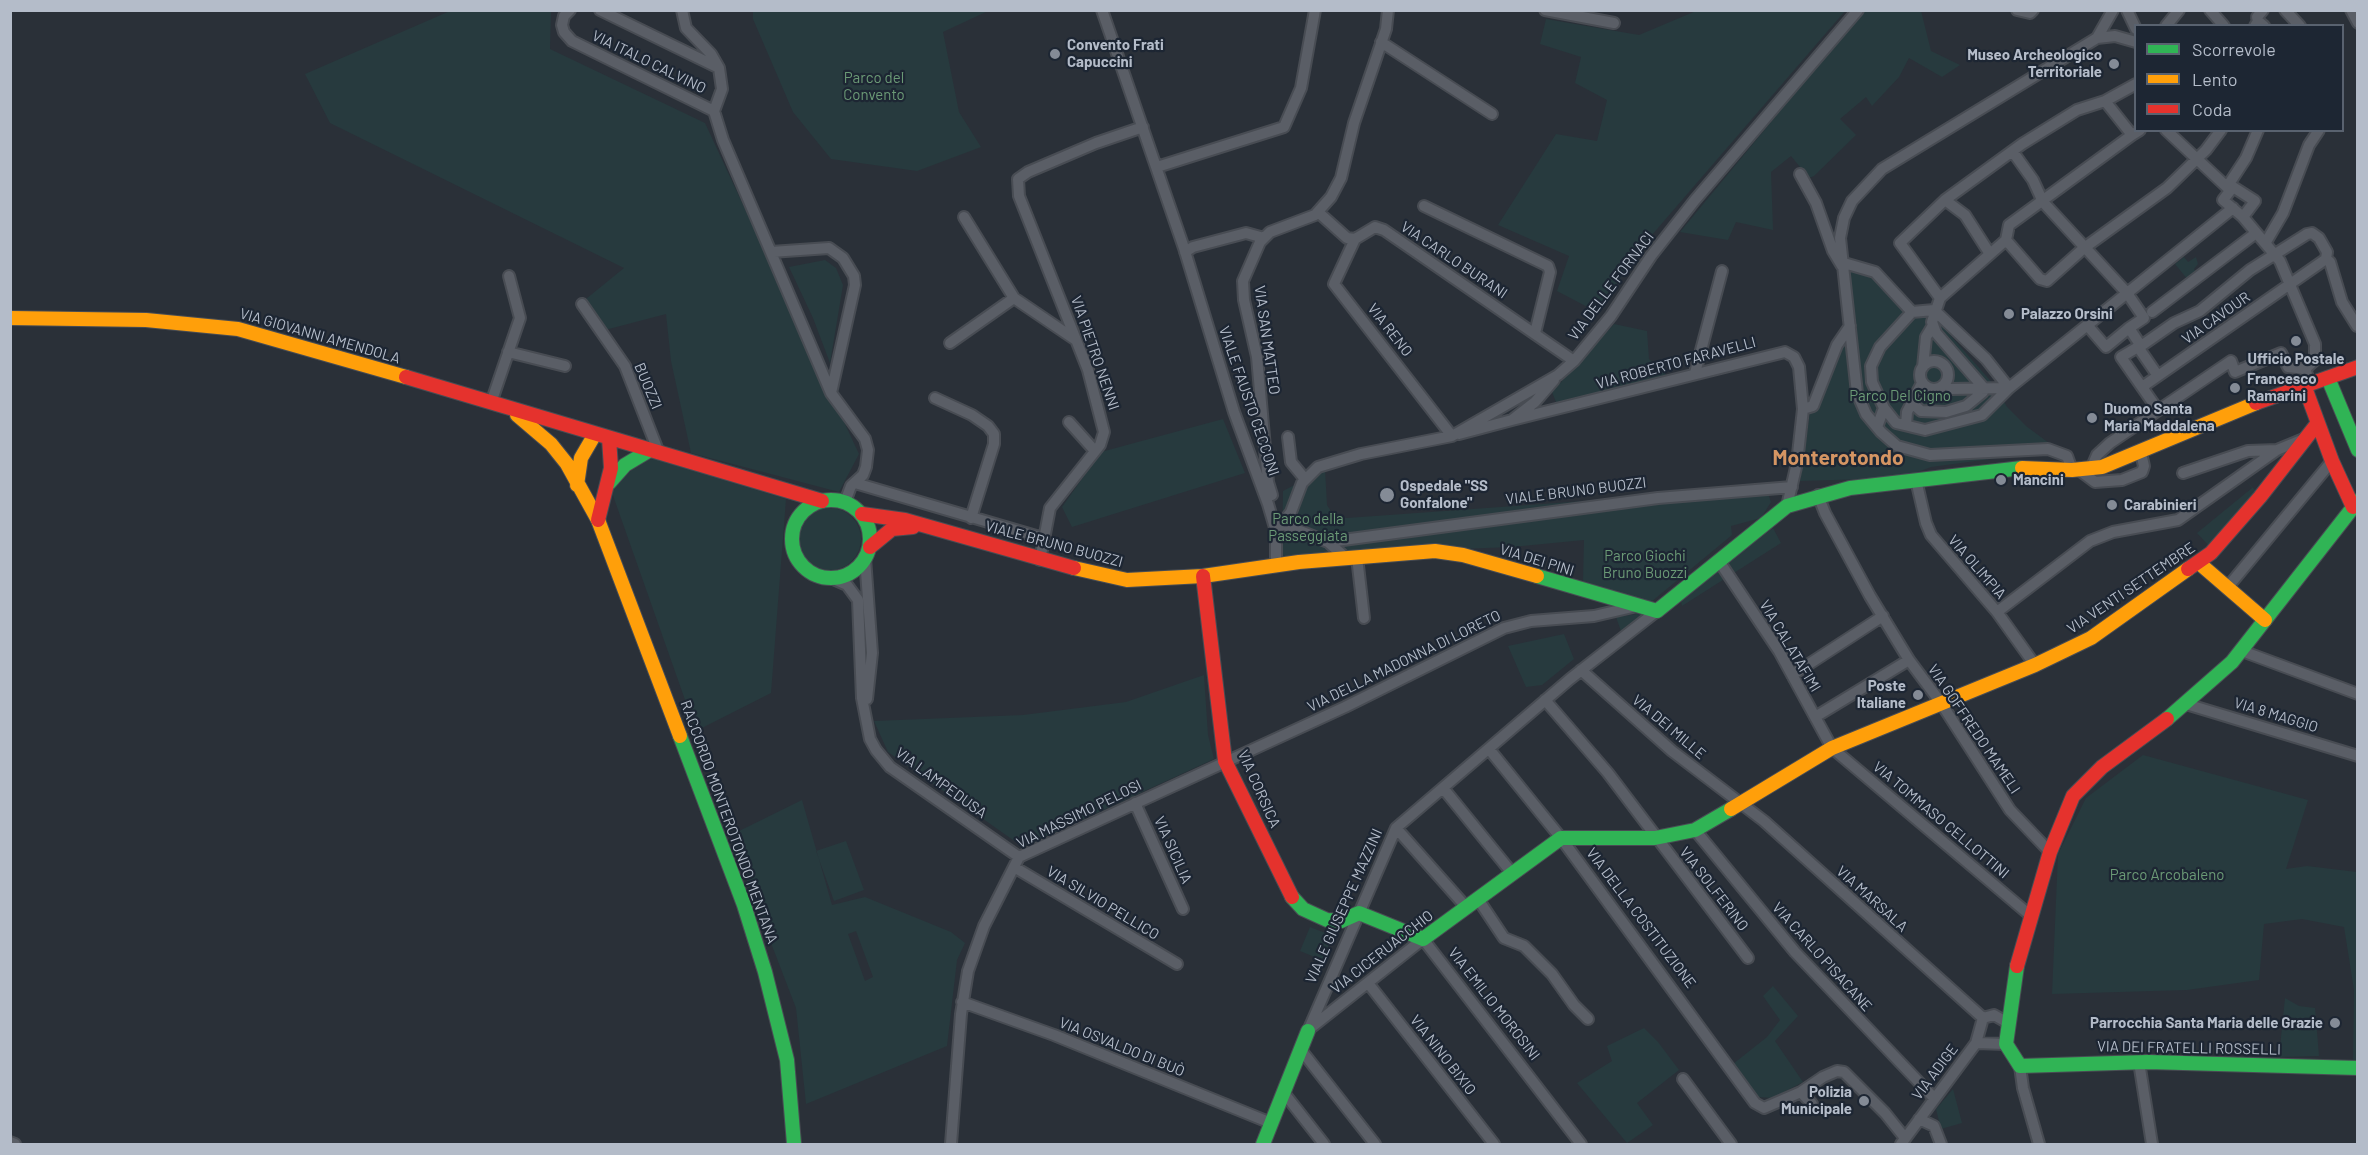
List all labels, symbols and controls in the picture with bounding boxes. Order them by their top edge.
legend [2134,24,2344,132]
street label: VIA ITALO CALVINO [589,27,709,97]
place label: Convento Frati Capuccini [1067,36,1164,71]
text: Scorrevole [2192,38,2276,60]
place label: Museo Archeologico Territoriale [1967,46,2102,81]
marker: Convento Frati Capuccini [1048,47,1062,61]
marker: Museo Archeologico Territoriale [2107,57,2121,71]
text: Lento [2192,68,2238,90]
park label: Parco del Convento [843,69,905,104]
text: Coda [2192,98,2232,120]
street label: VIA CARLO BURANI [1397,218,1511,302]
street label: VIA DELLE FORNACI [1564,228,1658,344]
street label: VIA SAN MATTEO [1250,284,1284,396]
street label: VIA CAVOUR [2178,288,2254,348]
street label: VIA PIETRO NENNI [1067,293,1123,413]
street label: VIA RENO [1364,300,1416,360]
street label: VIA GIOVANNI AMENDOLA [238,304,402,368]
place label: Palazzo Orsini [2021,305,2113,323]
marker: Palazzo Orsini [2002,307,2016,321]
street label: VIALE FAUSTO CECCONI [1215,324,1283,478]
street label: VIA ROBERTO FARAVELLI [1594,333,1758,393]
marker: Ufficio Postale [2289,334,2303,348]
place label: Ufficio Postale [2247,350,2345,368]
street label: BUOZZI [630,360,666,412]
place label: Francesco Ramarini [2247,370,2317,405]
marker: Francesco Ramarini [2228,381,2242,395]
park label: Parco Del Cigno [1849,387,1951,405]
place label: Duomo Santa Maria Maddalena [2104,400,2215,435]
marker: Duomo Santa Maria Maddalena [2085,411,2099,425]
district label: Monterotondo [1772,445,1904,471]
place label: Mancini [2013,471,2064,489]
street label: VIALE BRUNO BUOZZI [1505,473,1647,509]
marker: Mancini [1994,473,2008,487]
place label: Ospedale "SS Gonfalone" [1400,477,1488,512]
marker: Ospedale "SS Gonfalone" [1378,486,1396,504]
place label: Carabinieri [2124,496,2197,514]
marker: Carabinieri [2105,498,2119,512]
park label: Parco della Passeggiata [1268,510,1348,545]
street label: VIALE BRUNO BUOZZI [983,517,1125,571]
street label: VIA OLIMPIA [1944,531,2010,603]
street label: VIA VENTI SETTEMBRE [2064,538,2198,638]
street label: VIA DEI PINI [1498,540,1576,580]
park label: Parco Giochi Bruno Buozzi [1603,547,1687,582]
street label: VIA CALATAFIMI [1755,597,1825,695]
street label: VIA DELLA MADONNA DI LORETO [1304,606,1504,716]
street label: VIA GOFFREDO MAMELI [1924,661,2024,797]
place label: Poste Italiane [1857,677,1906,712]
marker: Poste Italiane [1911,688,1925,702]
street label: VIA DEI MILLE [1628,691,1710,763]
street label: VIA 8 MAGGIO [2232,694,2320,736]
street label: RACCORDO MONTEROTONDO MENTANA [676,698,782,946]
street label: VIA LAMPEDUSA [892,744,990,822]
street label: VIA CORSICA [1234,747,1284,831]
street label: VIA TOMMASO CELLOTTINI [1869,758,2013,882]
street label: VIA MASSIMO PELOSI [1013,776,1145,852]
street label: VIA SICILIA [1150,813,1196,887]
street label: VIALE GIUSEPPE MAZZINI [1302,826,1386,986]
street label: VIA SOLFERINO [1676,843,1752,935]
street label: VIA DELLA COSTITUZIONE [1582,844,1700,992]
street label: VIA SILVIO PELLICO [1044,862,1162,944]
street label: VIA MARSALA [1833,862,1911,936]
park label: Parco Arcobaleno [2110,866,2224,884]
street label: VIA CARLO PISACANE [1768,899,1876,1015]
street label: VIA CICERUACCHIO [1327,906,1437,998]
street label: VIA EMILIO MOROSINI [1444,944,1544,1064]
street label: VIA NINO BIXIO [1406,1011,1480,1099]
street label: VIA OSVALDO DI BUÒ [1057,1014,1187,1080]
place label: Parrocchia Santa Maria delle Grazie [2090,1014,2323,1032]
marker: Parrocchia Santa Maria delle Grazie [2328,1016,2342,1030]
street label: VIA DEI FRATELLI ROSSELLI [2097,1037,2281,1059]
street label: VIA ADIGE [1908,1040,1962,1104]
place label: Polizia Municipale [1781,1083,1852,1118]
marker: Polizia Municipale [1857,1094,1871,1108]

